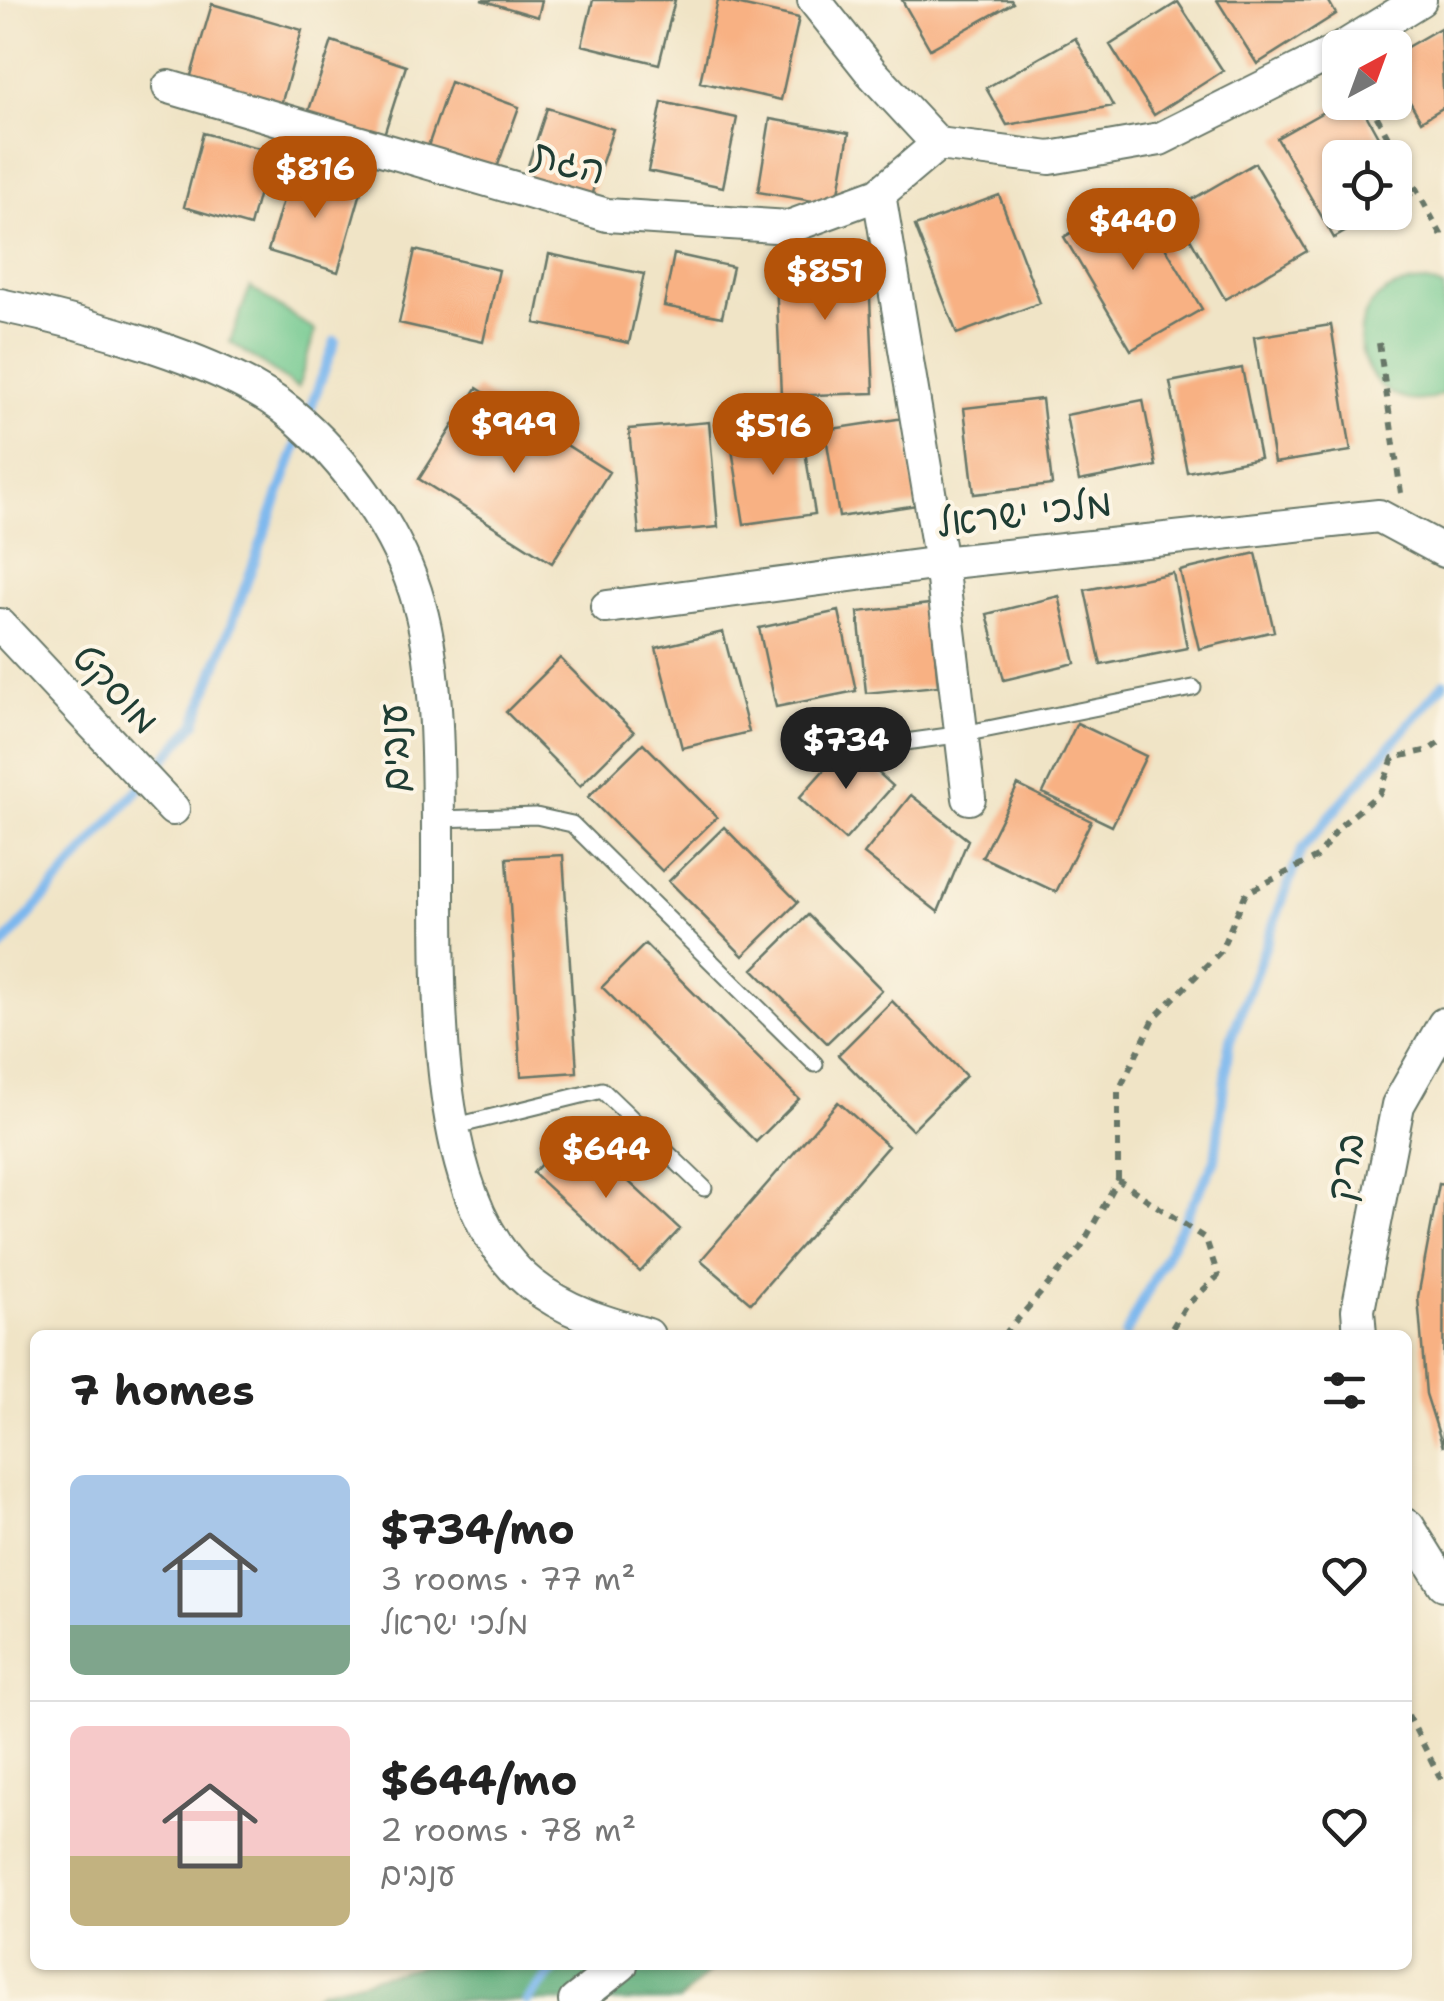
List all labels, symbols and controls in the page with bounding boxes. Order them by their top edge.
north arrow [1322,30,1412,120]
map controls [1322,30,1412,230]
street label: הגת [527,127,612,196]
pin: $816 [256,136,374,221]
button: locate [1322,140,1412,230]
text: $816 [275,147,355,190]
pin: $440 [1074,188,1192,273]
text: $440 [1089,199,1177,242]
pin: $851 [766,238,884,323]
text: $851 [786,249,864,292]
pin: $949 [455,391,573,476]
pin: $516 [714,393,832,478]
text: $949 [471,402,557,445]
text: $516 [734,404,812,447]
street label: מלכי ישראל [933,476,1114,549]
street label: מוסקט [62,633,171,745]
street label: ענבים [366,702,421,794]
pin: $734 [787,707,905,792]
text: $734 [802,718,890,761]
pin: $644 [547,1116,665,1201]
text: $644 [561,1127,651,1170]
street label: ברק [1313,1128,1376,1205]
text: 7 homes [70,1362,255,1418]
icon: filters [1317,1363,1372,1418]
text: $734/mo [380,1501,575,1557]
icon: home [150,1515,270,1635]
icon: heart [1317,1548,1372,1603]
text: 3 rooms · 77 m² [380,1557,636,1600]
text: מלכי ישראל [380,1601,528,1644]
text: $644/mo [380,1752,577,1808]
icon: home [150,1766,270,1886]
icon: heart [1317,1799,1372,1854]
text: 2 rooms · 78 m² [380,1808,636,1851]
text: ענבים [380,1852,455,1895]

